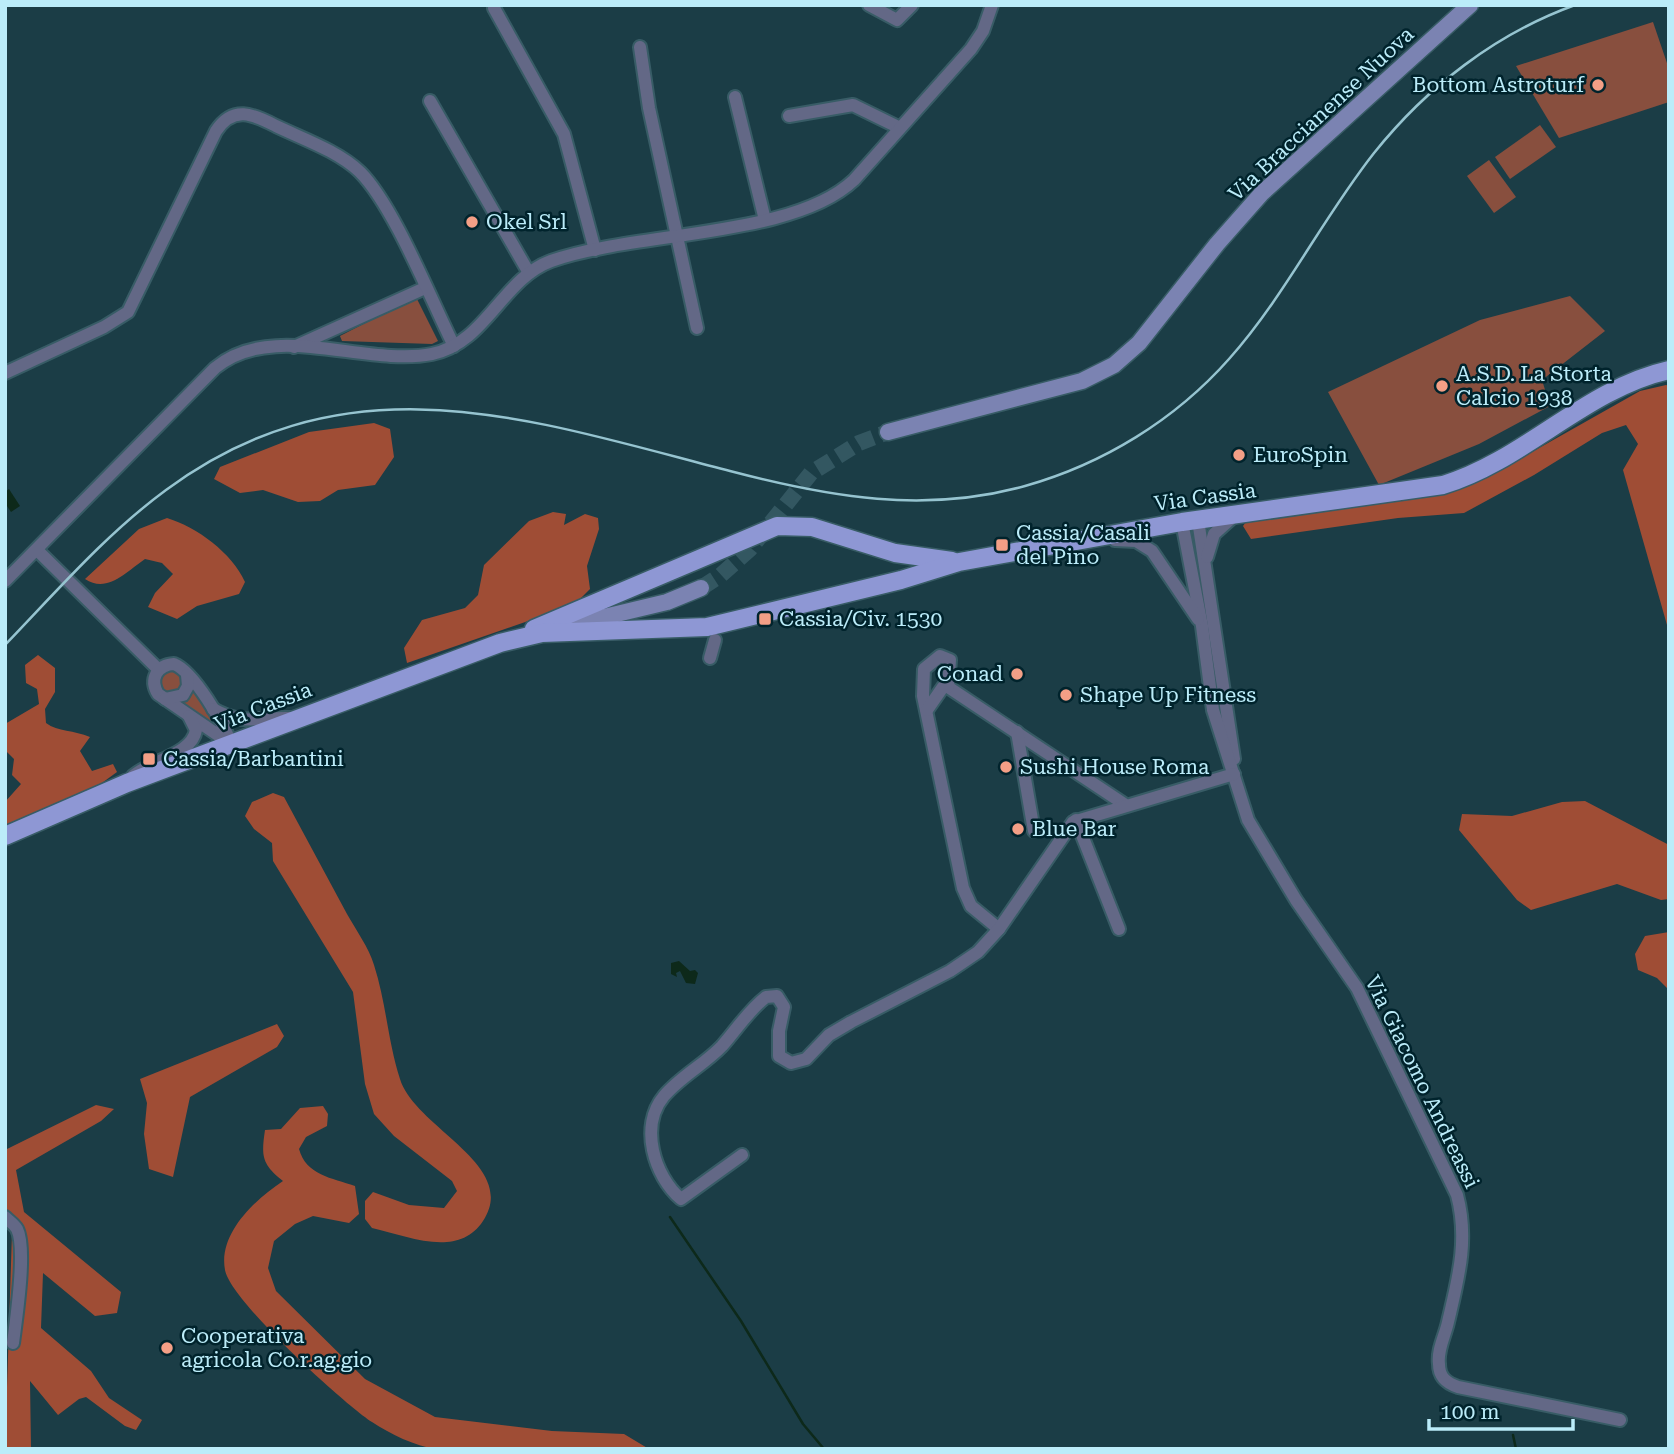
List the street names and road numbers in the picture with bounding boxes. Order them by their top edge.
street label: Via Braccianense Nuova [1224,22,1419,206]
street label: Via Cassia [1153,478,1258,516]
street label: Via Cassia [211,677,316,737]
street label: Via Giacomo Andreassi [1360,972,1484,1193]

